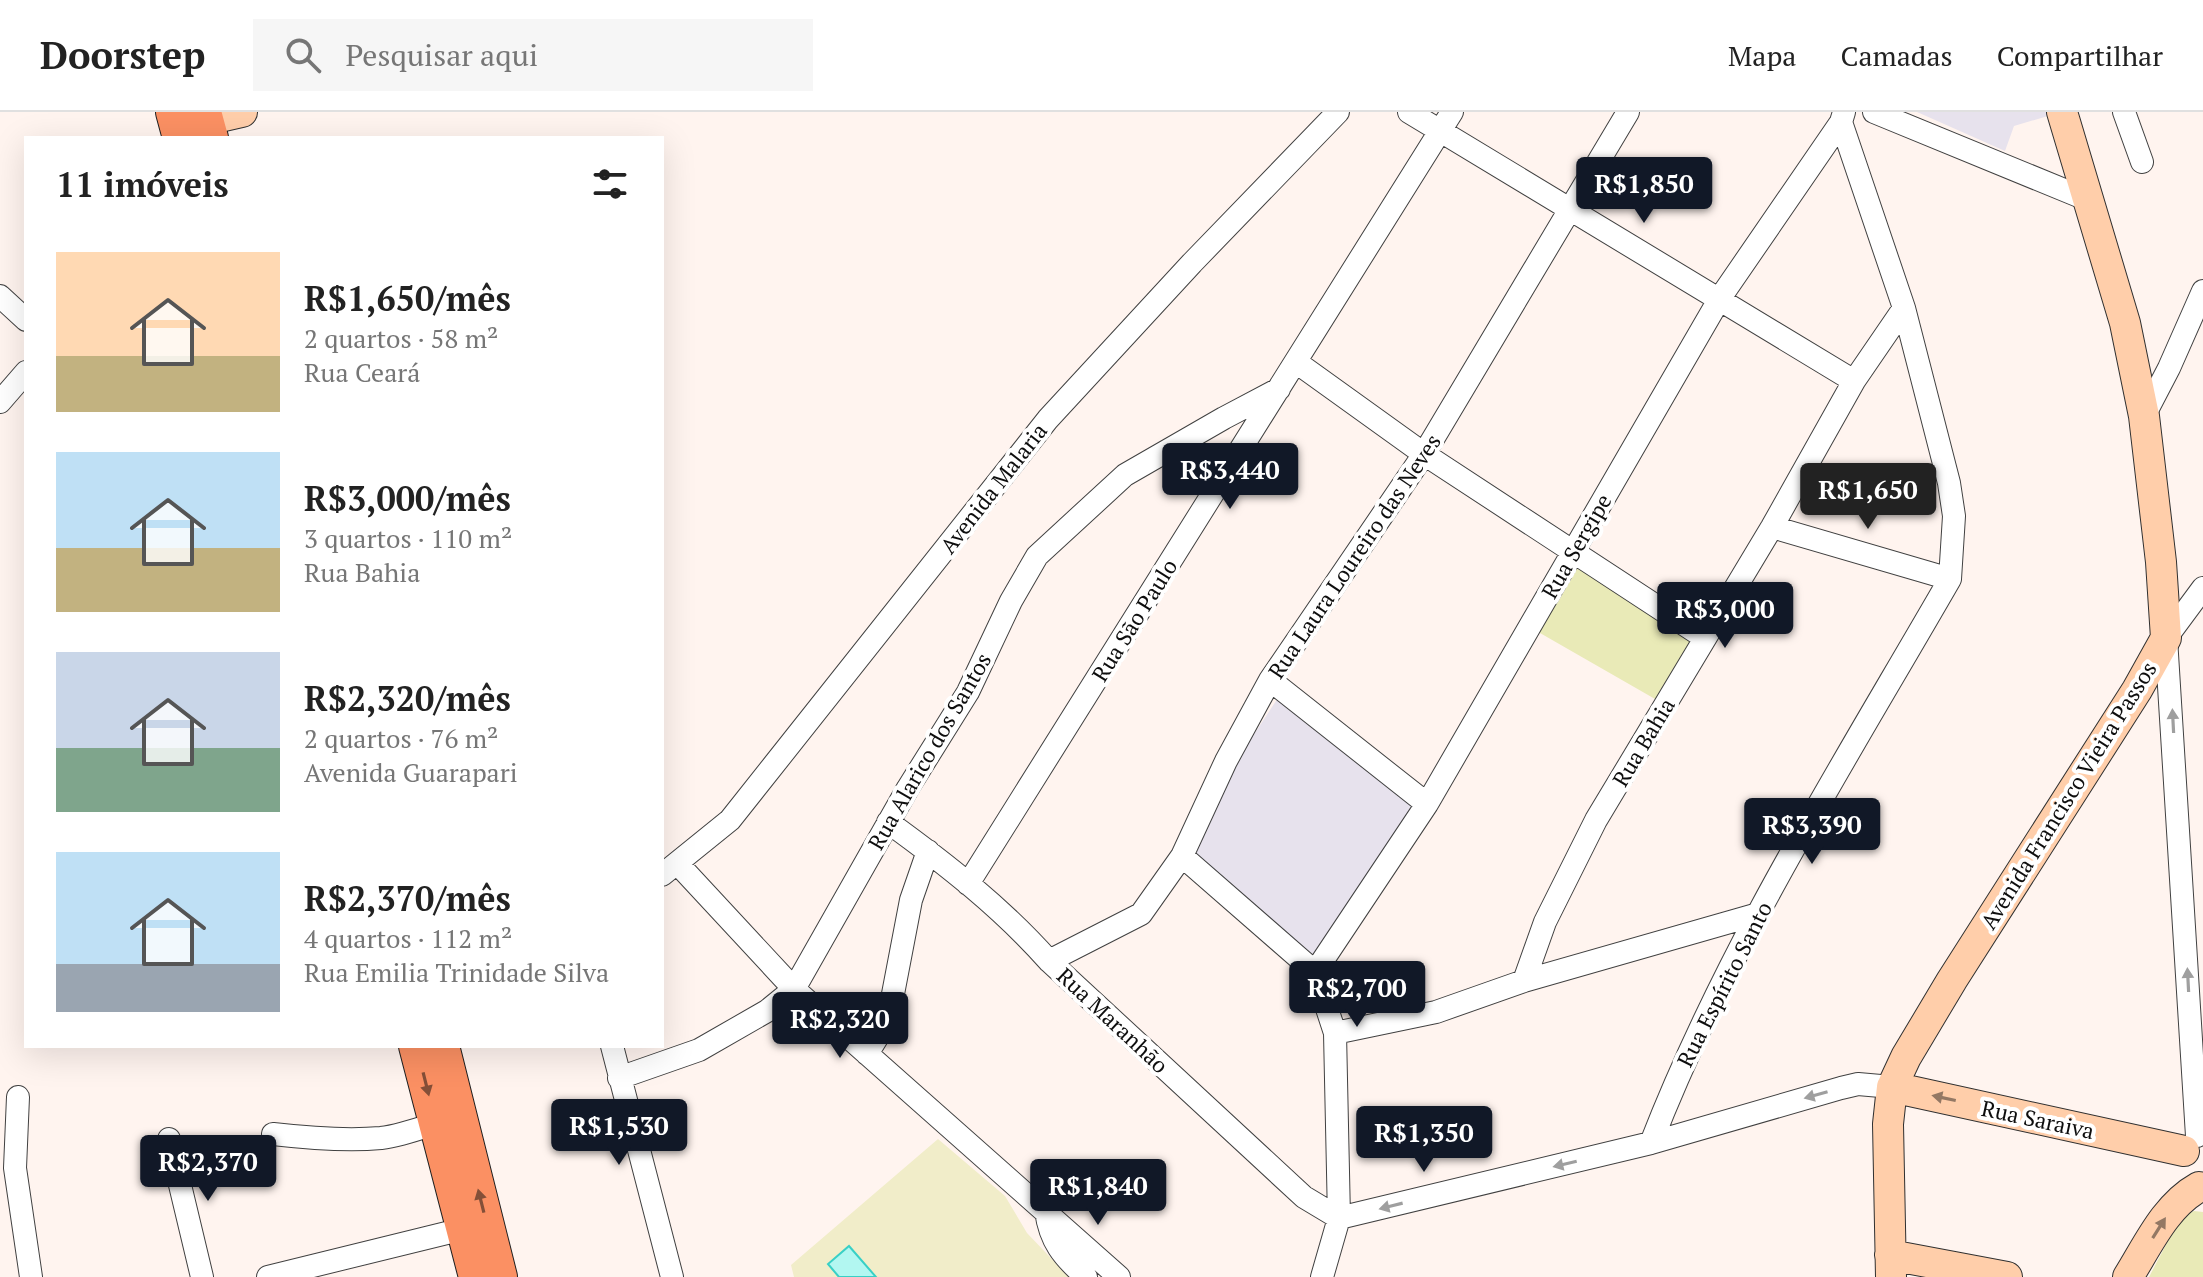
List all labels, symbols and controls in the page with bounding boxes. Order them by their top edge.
search box [253,19,813,91]
text: Doorstep [40,30,205,80]
icon: search [281,33,325,77]
text: Pesquisar aqui [345,35,538,75]
text: Mapa [1728,37,1796,74]
text: Camadas [1840,37,1953,74]
text: Compartilhar [1997,37,2163,74]
pin: R$1,850 [1570,157,1718,225]
text: 11 imóveis [56,162,229,207]
icon: filters [588,162,632,206]
text: R$1,850 [1594,166,1694,200]
text: R$1,650/mês [304,276,511,321]
icon: home [120,284,216,380]
text: 2 quartos · 58 m² [304,321,498,355]
text: Rua Ceará [304,355,420,389]
street label: Avenida Malaria [933,417,1053,559]
street label: Rua Laura Loureiro das Neves [1261,428,1447,684]
pin: R$3,440 [1156,443,1304,511]
text: R$3,440 [1180,452,1280,486]
pin: R$1,650 [1794,463,1942,531]
text: R$1,650 [1818,472,1918,506]
text: R$3,000/mês [304,476,511,521]
icon: home [120,484,216,580]
street label: Rua Sergipe [1534,488,1618,604]
text: 3 quartos · 110 m² [304,521,512,555]
street label: Rua São Paulo [1085,553,1183,687]
text: Rua Bahia [304,555,420,589]
pin: R$3,000 [1651,582,1799,650]
text: R$3,000 [1675,591,1775,625]
street label: Rua Alarico dos Santos [861,647,997,855]
street label: Avenida Francisco Vieira Passos [1973,656,2163,934]
text: R$2,320/mês [304,676,511,721]
icon: home [120,684,216,780]
street label: Rua Bahia [1605,692,1681,792]
one-way arrow [2166,708,2179,733]
text: 2 quartos · 76 m² [304,721,498,755]
text: Avenida Guarapari [304,755,518,789]
pin: R$3,390 [1738,798,1886,866]
text: R$3,390 [1762,807,1862,841]
text: R$2,370/mês [304,876,511,921]
icon: home [120,884,216,980]
street label: Rua Espírito Santo [1670,897,1778,1071]
text: 4 quartos · 112 m² [304,921,512,955]
text: Rua Emilia Trinidade Silva [304,955,609,989]
street label: Rua Maranhão [1051,961,1175,1079]
pin: R$2,700 [1283,961,1431,1029]
one-way arrow [2181,967,2194,992]
text: R$2,700 [1307,970,1407,1004]
pin: R$2,320 [766,992,914,1060]
text: R$2,320 [790,1001,890,1035]
one-way arrow [421,1072,433,1097]
one-way arrow [1803,1089,1827,1102]
one-way arrow [1931,1091,1956,1104]
street label: Rua Saraiva [1979,1093,2097,1145]
pin: R$1,530 [545,1099,693,1167]
pin: R$1,350 [1350,1106,1498,1174]
text: R$1,530 [569,1108,669,1142]
text: R$1,350 [1374,1115,1474,1149]
pin: R$2,370 [134,1135,282,1203]
text: R$2,370 [158,1144,258,1178]
one-way arrow [1552,1158,1577,1170]
pin: R$1,840 [1024,1159,1172,1227]
text: R$1,840 [1048,1168,1148,1202]
one-way arrow [474,1189,486,1214]
one-way arrow [1378,1200,1403,1212]
one-way arrow [2151,1216,2166,1239]

